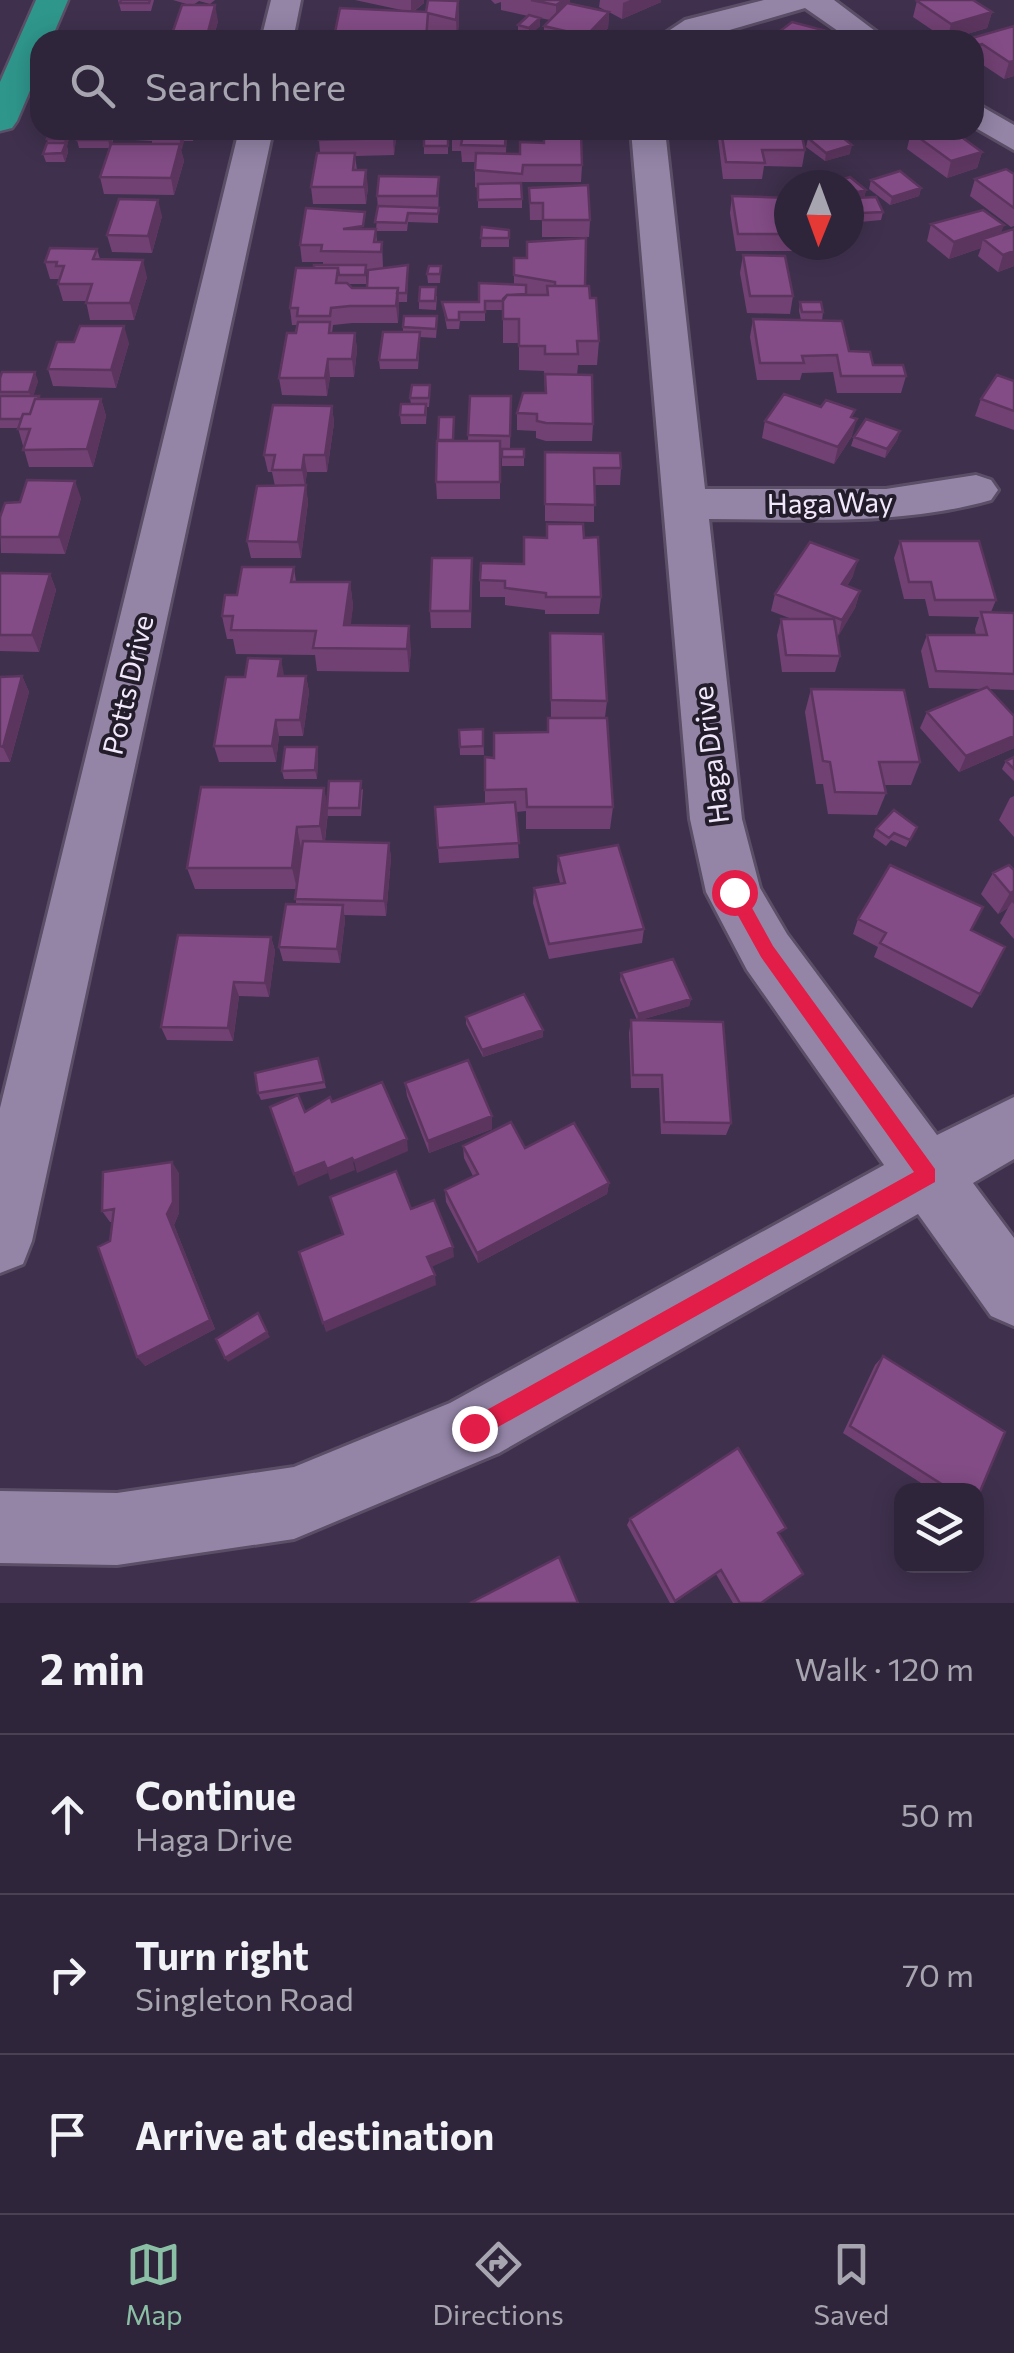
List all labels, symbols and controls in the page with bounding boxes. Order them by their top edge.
search box [30,30,984,140]
icon: search [65,58,120,113]
text: Search here [145,62,346,109]
north arrow [774,170,864,260]
street label: Haga Way [766,484,894,520]
street label: Potts Drive [94,612,160,758]
street label: Haga Drive [685,684,735,826]
route start [712,870,758,916]
route end [452,1406,498,1452]
map controls [894,1483,984,1573]
button: layers [894,1483,984,1573]
text: 2 min [40,1642,145,1694]
text: Walk · 120 m [795,1648,974,1688]
text: Continue [135,1771,296,1818]
icon: ahead [40,1787,95,1842]
text: 50 m [901,1794,974,1834]
text: Haga Drive [135,1818,293,1858]
text: Turn right [135,1931,309,1978]
icon: right [40,1947,95,2002]
text: 70 m [902,1954,974,1994]
text: Singleton Road [135,1978,354,2018]
icon: arrive [40,2107,95,2162]
text: Arrive at destination [135,2111,494,2158]
tab: Map [125,2237,183,2331]
tab: Directions [432,2237,564,2331]
tab: Saved [814,2237,889,2331]

